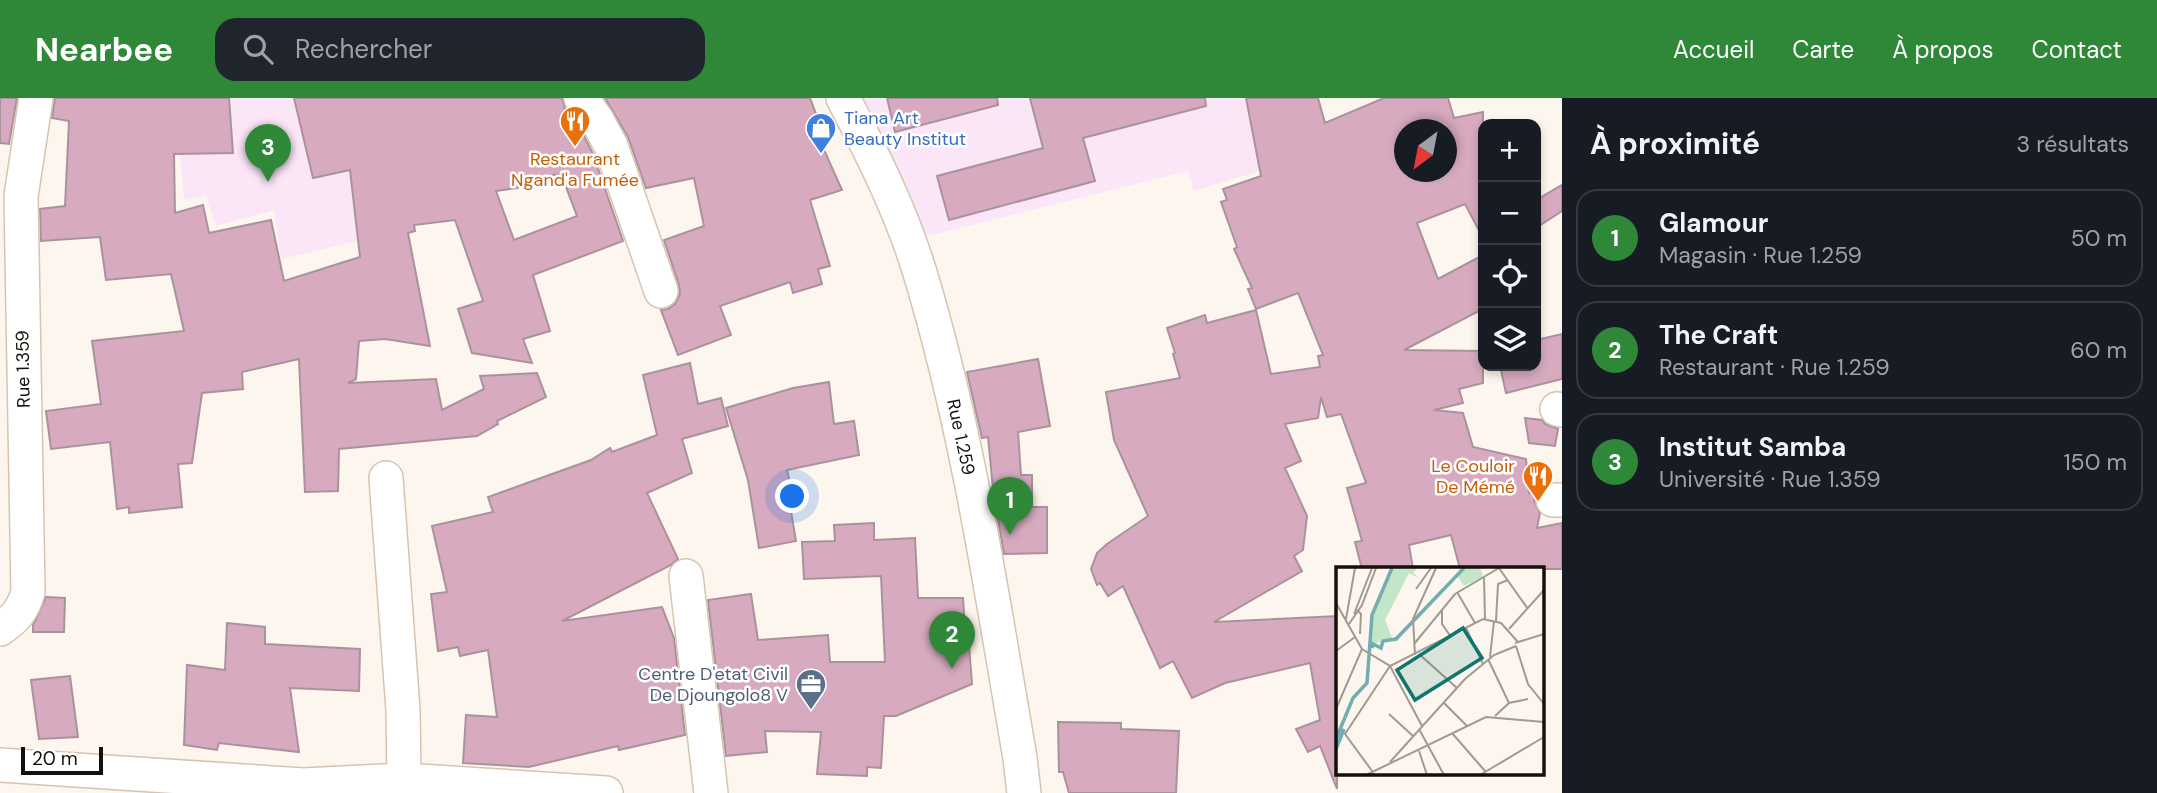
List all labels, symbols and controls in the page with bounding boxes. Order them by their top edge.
search box [215,18,705,81]
text: Nearbee [35,28,173,71]
icon: search [239,30,277,68]
text: Rechercher [295,32,432,66]
text: Accueil [1673,34,1754,65]
text: Carte [1792,34,1854,65]
text: À propos [1892,34,1994,65]
text: Contact [2032,34,2122,65]
restaurant icon: Restaurant Ngand'a Fumée [558,104,592,148]
place label: Tiana Art Beauty Institut [844,106,966,151]
shop icon: Tiana Art Beauty Institut [804,111,838,155]
north arrow [1394,119,1457,182]
map controls [1478,119,1541,371]
button: + [1478,119,1541,182]
pin: 3 [245,124,291,182]
text: À proximité [1590,124,1760,163]
text: 3 résultats [2017,129,2129,159]
place label: Restaurant Ngand'a Fumée [511,147,639,192]
button: − [1478,182,1541,245]
text: Glamour [1659,206,1768,240]
text: 1 [1611,223,1619,253]
text: 50 m [2071,223,2127,253]
text: Magasin · Rue 1.259 [1659,240,1862,270]
button: locate [1478,245,1541,308]
button: layers [1478,308,1541,371]
text: The Craft [1659,318,1778,352]
street label: Rue 1.359 [10,330,36,408]
text: 2 [1608,335,1622,365]
text: 60 m [2070,335,2127,365]
text: Restaurant · Rue 1.259 [1659,352,1890,382]
street label: Rue 1.259 [941,397,981,477]
text: Institut Samba [1659,430,1846,464]
text: 3 [1608,447,1622,477]
text: 150 m [2063,447,2127,477]
place label: Le Couloir De Mémé [1431,454,1515,499]
restaurant icon: Le Couloir De Mémé [1521,459,1555,503]
text: Université · Rue 1.359 [1659,464,1881,494]
pin: 1 [987,477,1033,535]
your location [775,479,809,513]
inset map [1336,567,1545,776]
pin: 2 [929,611,975,669]
place label: Centre D'etat Civil De Djoungolo8 V [638,662,788,707]
office icon: Centre D'etat Civil De Djoungolo8 V [794,667,828,711]
scale bar [21,744,103,776]
text: 20 m [32,746,78,771]

